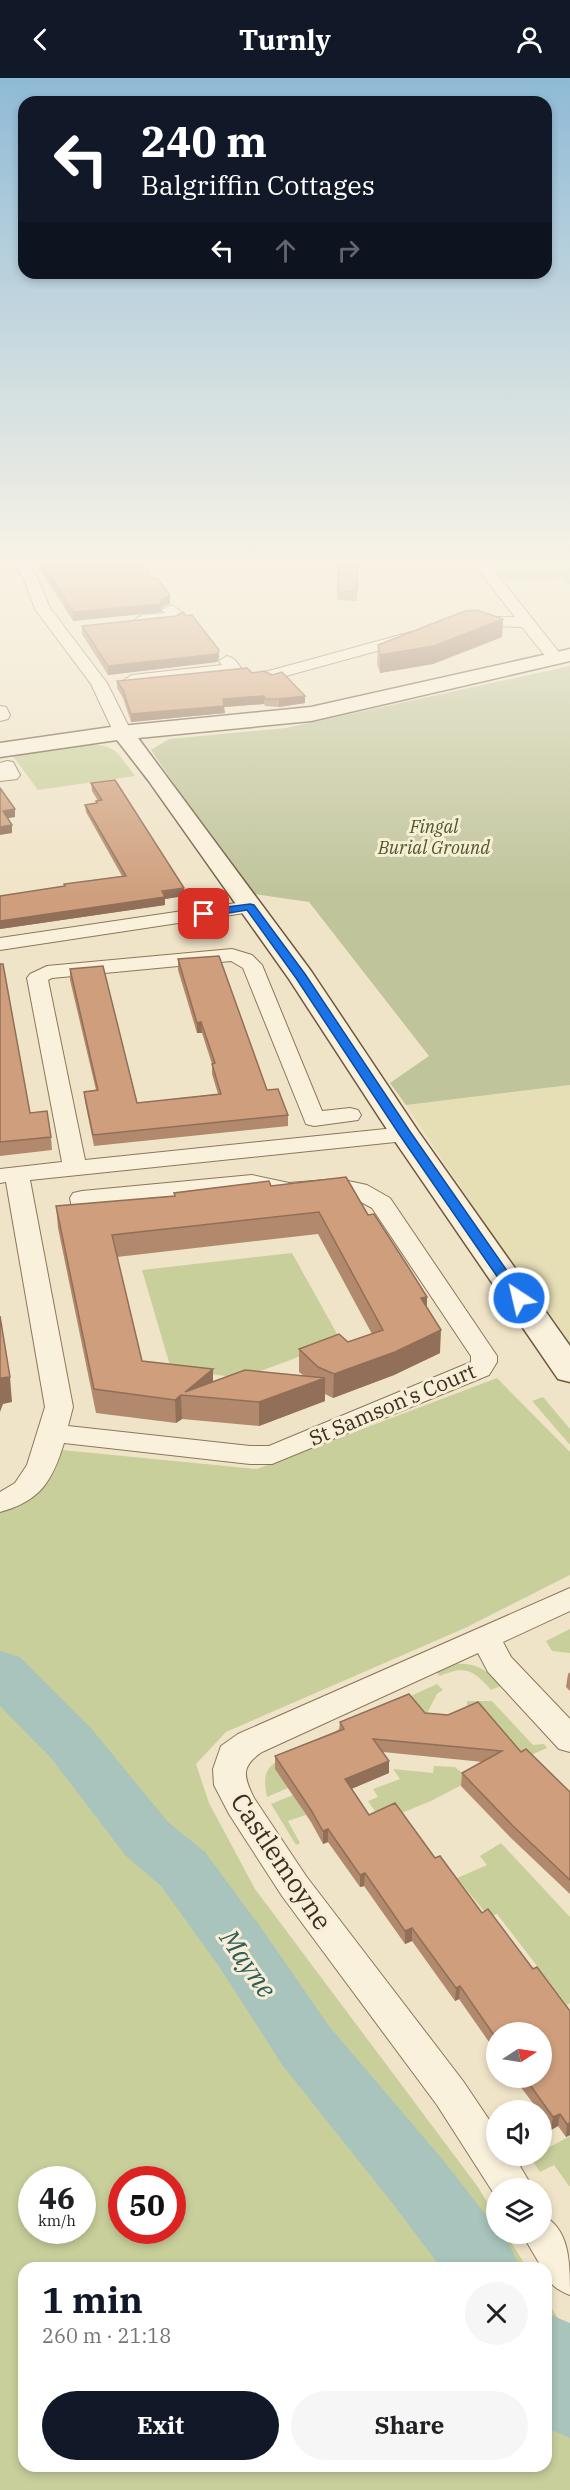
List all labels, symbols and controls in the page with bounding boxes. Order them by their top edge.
text: Turnly [239,22,331,57]
icon: back [24,23,57,56]
icon: person [513,23,546,56]
text: 240 m [141,114,267,169]
icon: left [42,120,120,198]
text: Balgriffin Cottages [141,167,375,202]
icon: left [206,234,239,267]
icon: ahead [269,234,302,267]
icon: right [332,234,365,267]
park label: Fingal Burial Ground [377,815,490,859]
pin [178,888,229,939]
icon: arrive [187,897,220,930]
position arrow [487,1266,551,1330]
street label: St Samson's Court [304,1356,480,1452]
street label: Castlemoyne [224,1786,340,1936]
water label: Mayne [212,1921,285,2004]
north arrow [486,2022,552,2088]
map controls [486,2022,552,2244]
button: sound [486,2100,552,2166]
speed limit sign: 50 [108,2166,186,2244]
text: 46 [39,2178,75,2217]
button: layers [486,2178,552,2244]
text: km/h [38,2211,76,2230]
text: 1 min [42,2276,143,2323]
button: close [465,2282,528,2345]
text: 260 m · 21:18 [42,2322,171,2349]
button: Exit [42,2391,279,2460]
button: Share [291,2391,528,2460]

